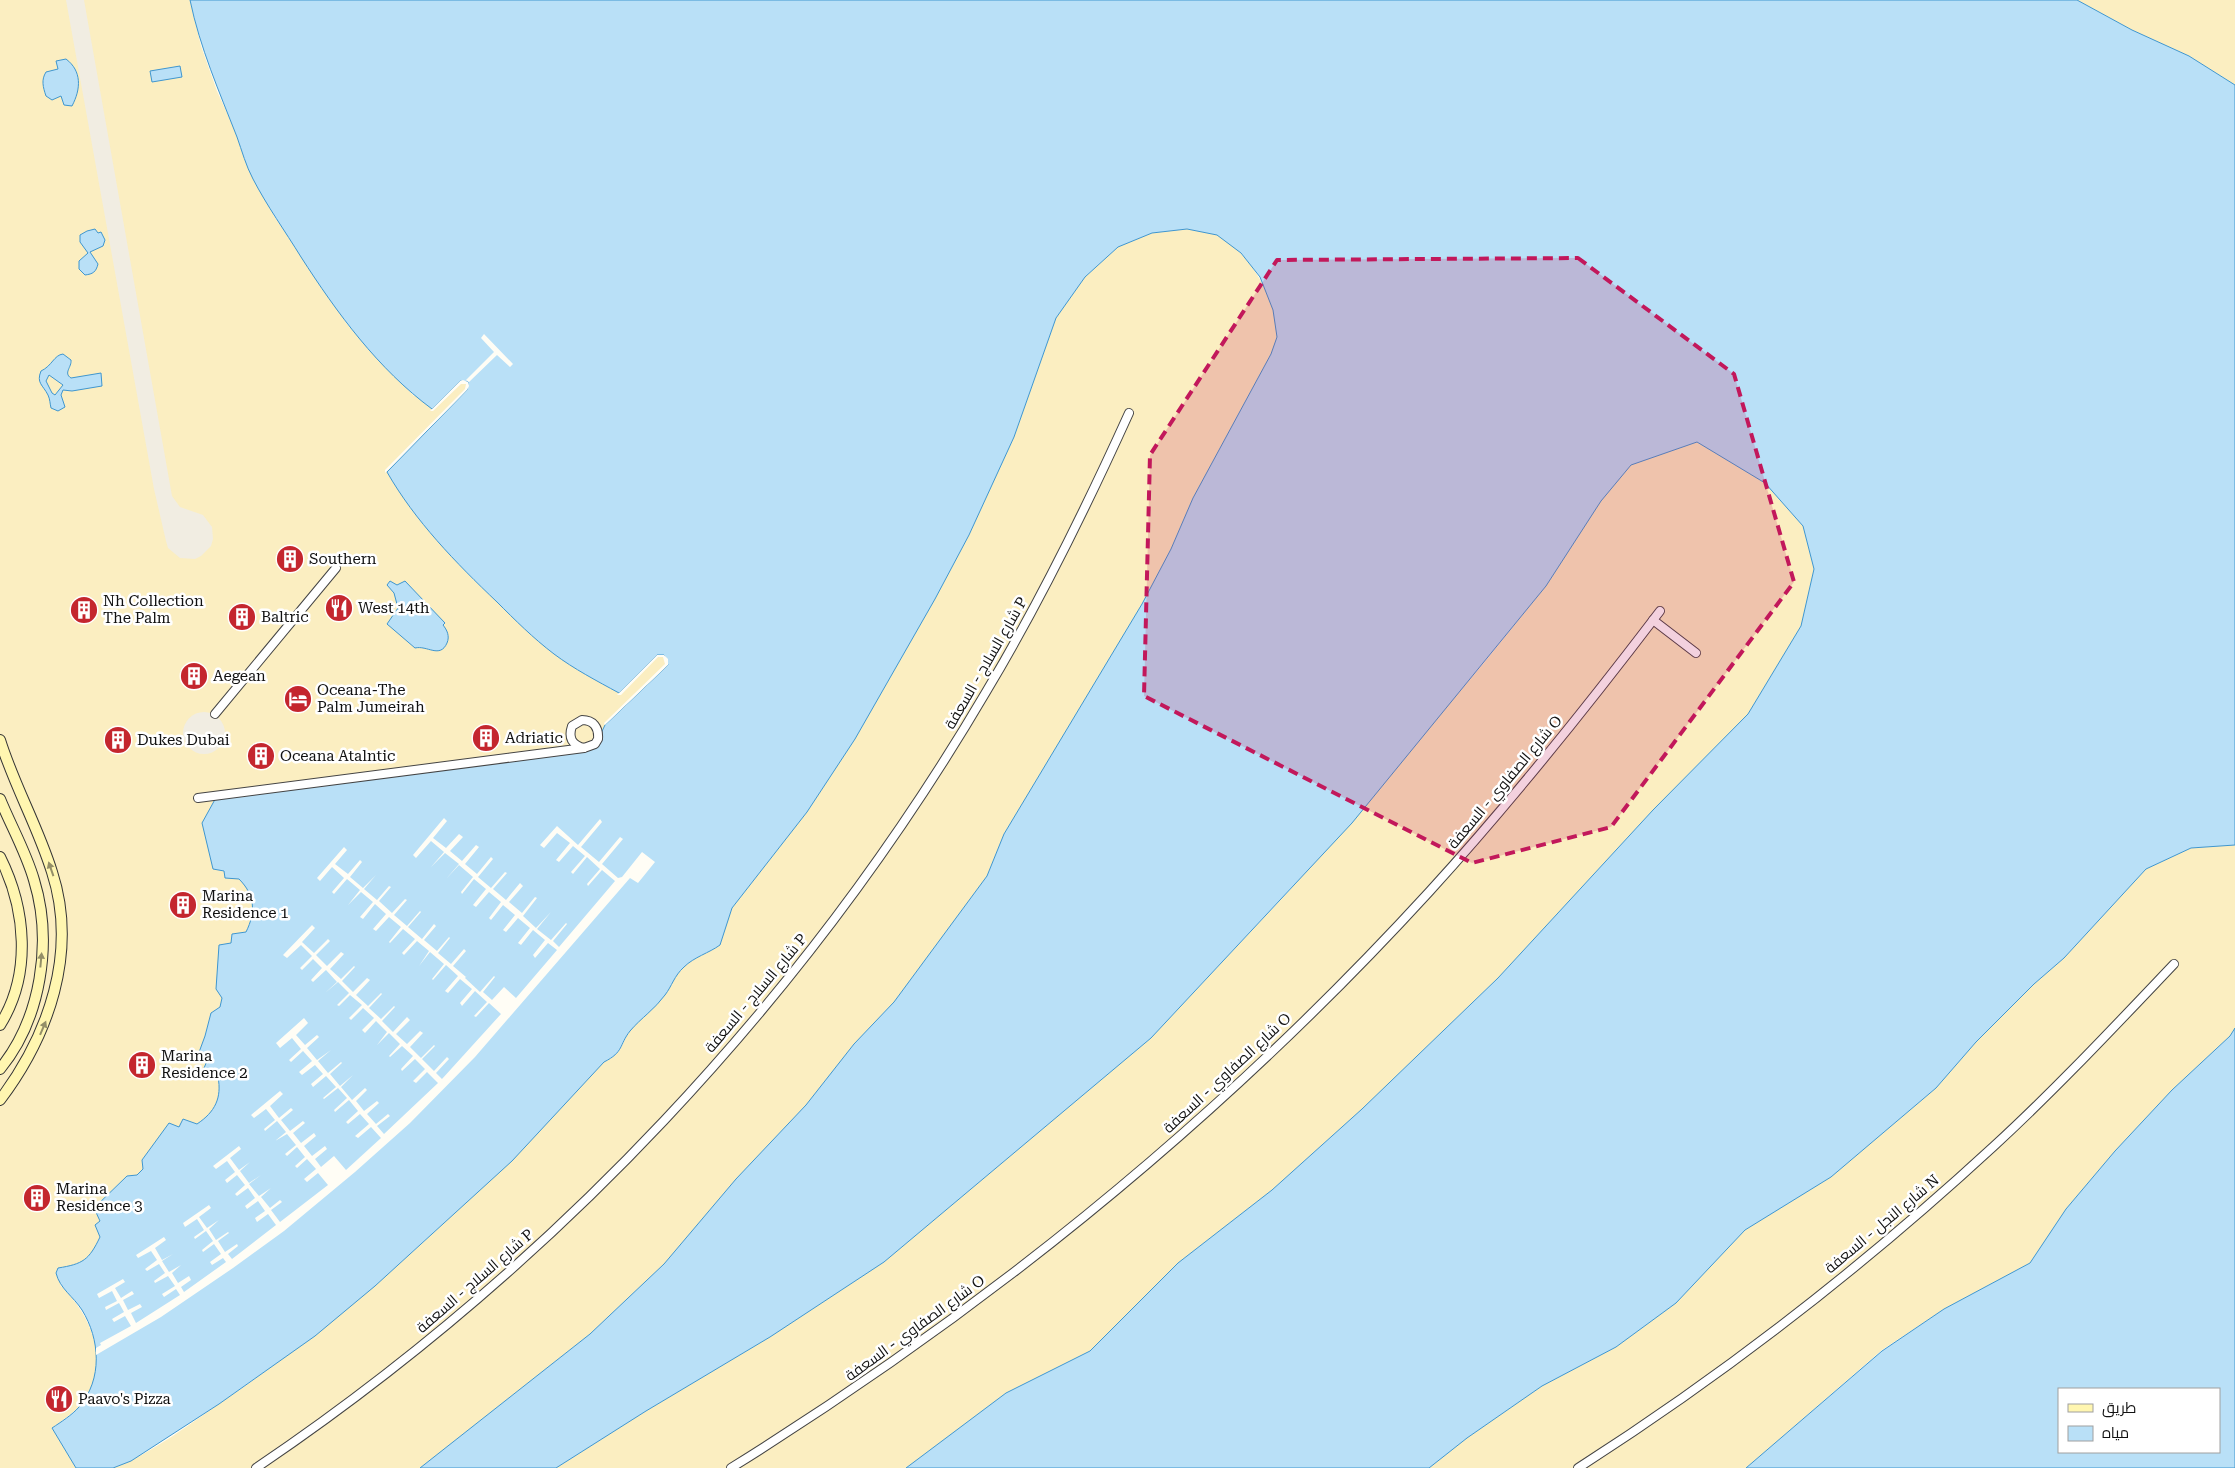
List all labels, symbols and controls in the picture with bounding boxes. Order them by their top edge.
building icon: Southern [275,544,305,574]
place label: Southern [309,550,377,568]
place label: Nh Collection The Palm [103,592,204,627]
restaurant icon: West 14th [324,593,354,623]
street label: شارع السلاج - السعفة P [941,594,1033,733]
building icon: Nh Collection The Palm [69,595,99,625]
place label: West 14th [358,599,430,617]
building icon: Baltric [227,602,257,632]
place label: Baltric [261,608,309,626]
building icon: Aegean [179,661,209,691]
place label: Aegean [213,667,266,685]
place label: Oceana-The Palm Jumeirah [317,681,425,716]
hotel icon: Oceana-The Palm Jumeirah [283,684,313,714]
street label: شارع الصفاوي - السعفة O [1444,712,1568,854]
building icon: Adriatic [471,723,501,753]
building icon: Dukes Dubai [103,725,133,755]
place label: Adriatic [505,729,563,747]
place label: Dukes Dubai [137,731,230,749]
building icon: Oceana Atalntic [246,741,276,771]
place label: Oceana Atalntic [280,747,395,765]
one-way arrow [47,861,55,876]
place label: Marina Residence 1 [202,887,289,922]
building icon: Marina Residence 1 [168,890,198,920]
street label: شارع السلاج - السعفة P [701,930,813,1057]
one-way arrow [38,952,46,968]
street label: شارع الصفاوي - السعفة O [1159,1009,1297,1139]
one-way arrow [39,1021,47,1035]
place label: Marina Residence 2 [161,1047,248,1082]
building icon: Marina Residence 2 [127,1050,157,1080]
street label: شارع النجل - السعفة N [1821,1171,1944,1279]
place label: Marina Residence 3 [56,1180,143,1215]
building icon: Marina Residence 3 [22,1183,52,1213]
street label: شارع السلاج - السعفة P [413,1225,539,1338]
street label: شارع الصفاوي - السعفة O [842,1271,990,1387]
restaurant icon: Paavo's Pizza [44,1384,74,1414]
legend [2058,1388,2220,1453]
place label: Paavo's Pizza [78,1390,171,1408]
text: طريق [2102,1399,2136,1418]
text: مياه [2102,1424,2129,1442]

